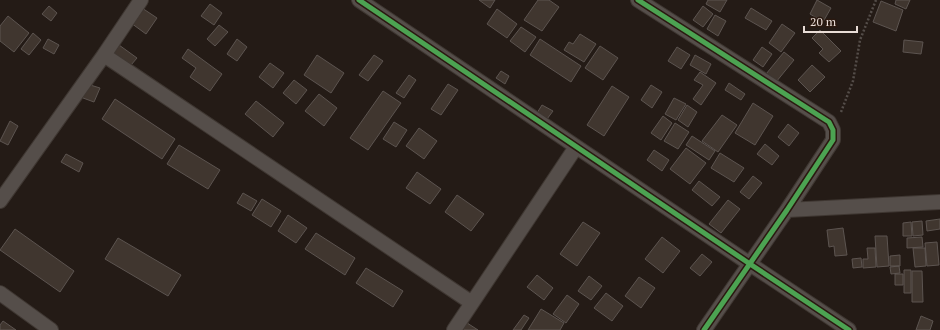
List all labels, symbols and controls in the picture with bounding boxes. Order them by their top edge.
scale bar [804,8,857,34]
text: 20 m [810,14,837,29]

